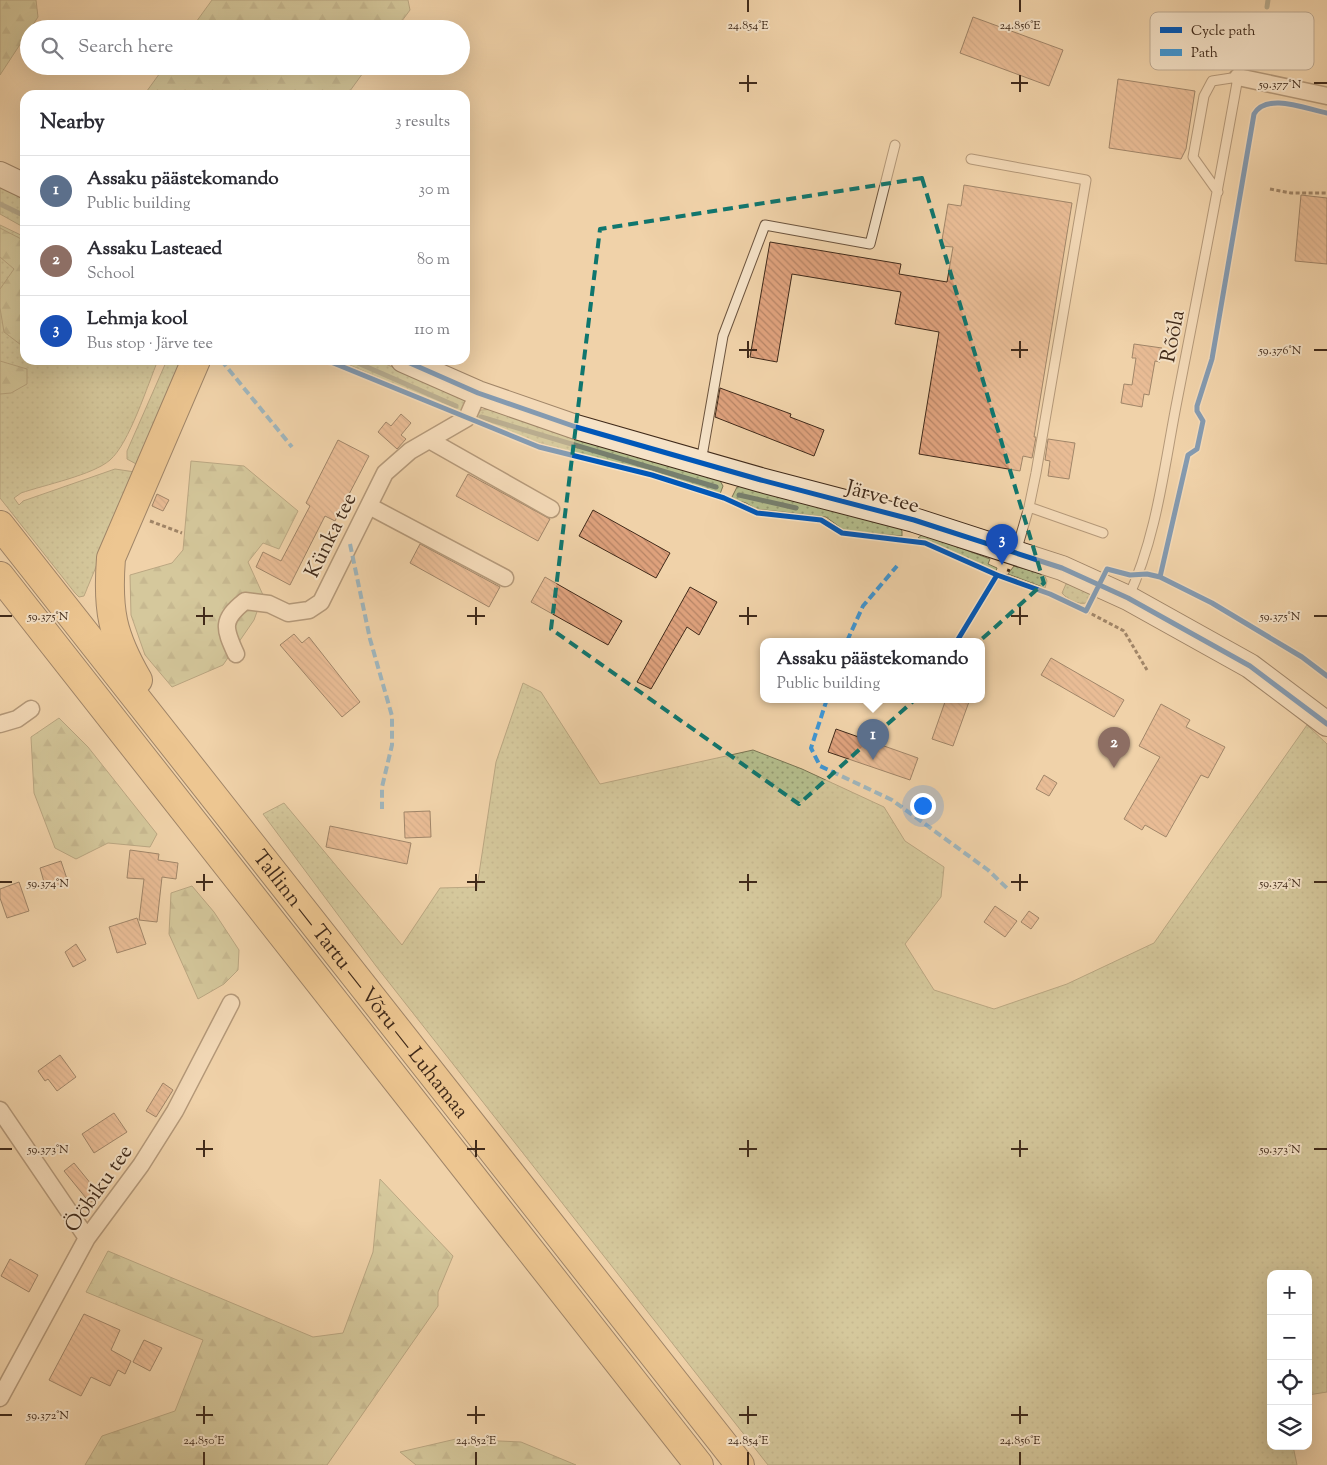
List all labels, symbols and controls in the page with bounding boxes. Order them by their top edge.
legend [1150,12,1314,70]
text: 24.854°E [727,17,769,35]
text: 24.856°E [999,17,1041,35]
search box [20,20,470,75]
text: Cycle path [1191,22,1255,42]
icon: search [38,34,66,62]
text: Search here [78,34,173,61]
text: Path [1191,44,1218,64]
text: 59.377°N [1258,76,1302,94]
text: Nearby [40,108,105,138]
text: 3 results [395,111,450,134]
text: Assaku päästekomando [87,166,279,193]
text: 1 [53,179,59,202]
text: 30 m [419,179,450,202]
text: Public building [87,193,191,216]
text: Assaku Lasteaed [87,236,222,263]
text: 2 [52,249,60,272]
text: 80 m [417,249,450,272]
text: School [87,263,135,286]
text: Lehmja kool [87,306,188,333]
street label: Rõõla [1154,307,1194,365]
text: 3 [53,319,59,342]
text: 110 m [414,319,450,342]
text: Bus stop · Järve tee [87,333,213,356]
text: 59.376°N [1258,342,1302,360]
street label: Järve tee [842,474,922,522]
street label: Künka tee [298,488,365,584]
pin: 3 [986,524,1018,565]
text: 59.375°N [27,608,69,626]
text: 59.375°N [1259,608,1301,626]
popup [760,638,985,703]
text: Assaku päästekomando [777,646,968,673]
text: Public building [777,673,880,696]
pin: 1 [857,719,889,760]
pin: 2 [1098,727,1130,768]
your location [910,793,936,819]
street label: Tallinn — Tartu — Võru — Luhamaa [244,844,475,1126]
text: 59.374°N [26,875,69,893]
text: 59.374°N [1258,875,1301,893]
street label: Ööbiku tee [58,1139,141,1239]
text: 59.373°N [26,1141,69,1159]
text: 59.373°N [1258,1141,1301,1159]
map controls [1267,1270,1312,1450]
button: + [1267,1270,1312,1315]
button: − [1267,1315,1312,1360]
button: locate [1267,1360,1312,1405]
button: layers [1267,1405,1312,1450]
text: 59.372°N [26,1407,69,1425]
text: 24.850°E [183,1432,225,1450]
text: 24.852°E [456,1432,497,1450]
text: 24.854°E [727,1432,769,1450]
text: 24.856°E [999,1432,1041,1450]

